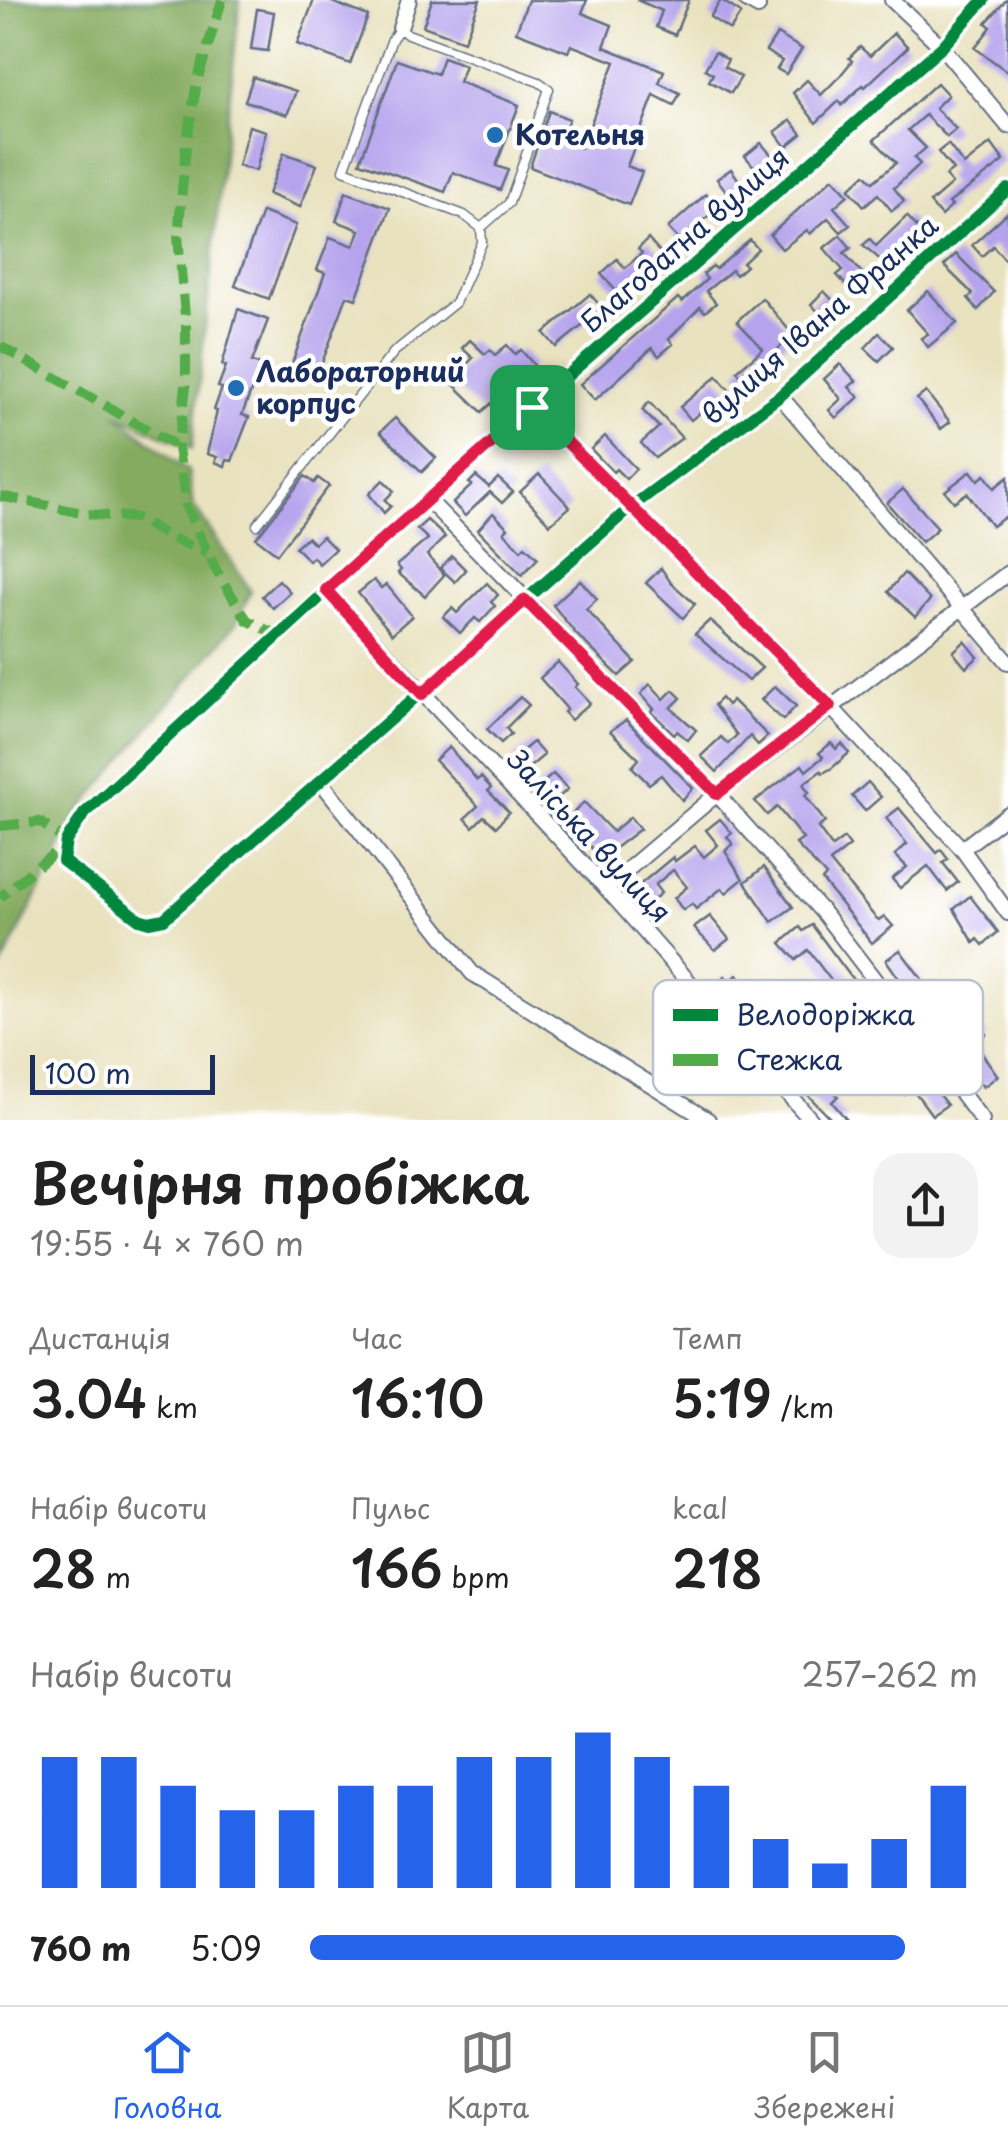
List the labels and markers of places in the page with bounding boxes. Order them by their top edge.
place label: Котельня [515,112,645,155]
marker: Котельня [484,124,506,146]
place label: Лабораторний корпус [256,349,464,424]
pin [490,365,575,450]
marker: Лабораторний корпус [225,377,247,399]

